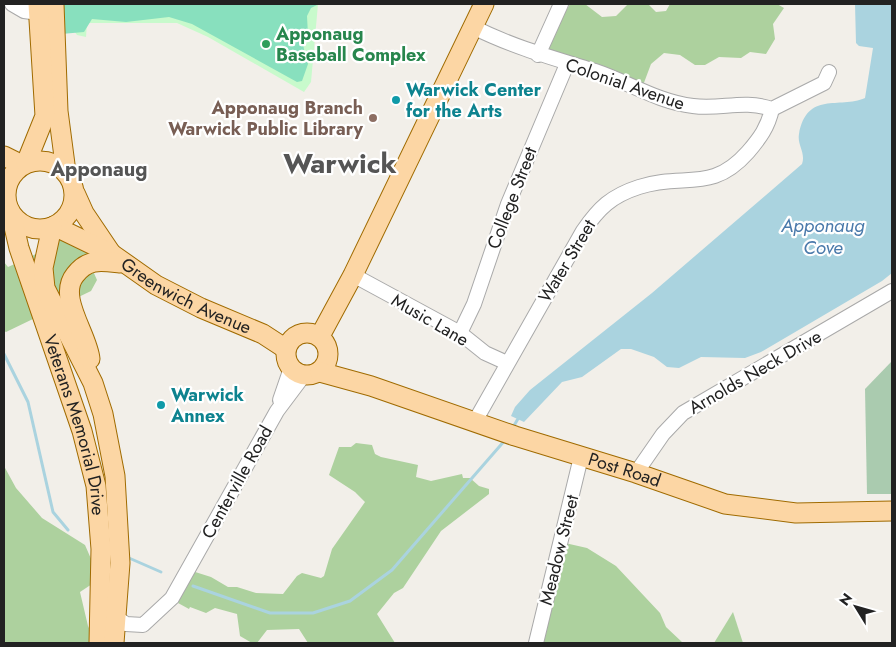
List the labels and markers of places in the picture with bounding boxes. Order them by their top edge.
place label: Apponaug Baseball Complex [275,21,426,68]
marker: Apponaug Baseball Complex [260,38,272,50]
place label: Warwick Center for the Arts [406,77,542,124]
marker: Warwick Center for the Arts [390,94,402,106]
place label: Apponaug Branch Warwick Public Library [168,95,364,142]
marker: Apponaug Branch Warwick Public Library [367,112,379,124]
place label: Warwick Annex [170,382,245,429]
marker: Warwick Annex [155,399,167,411]

